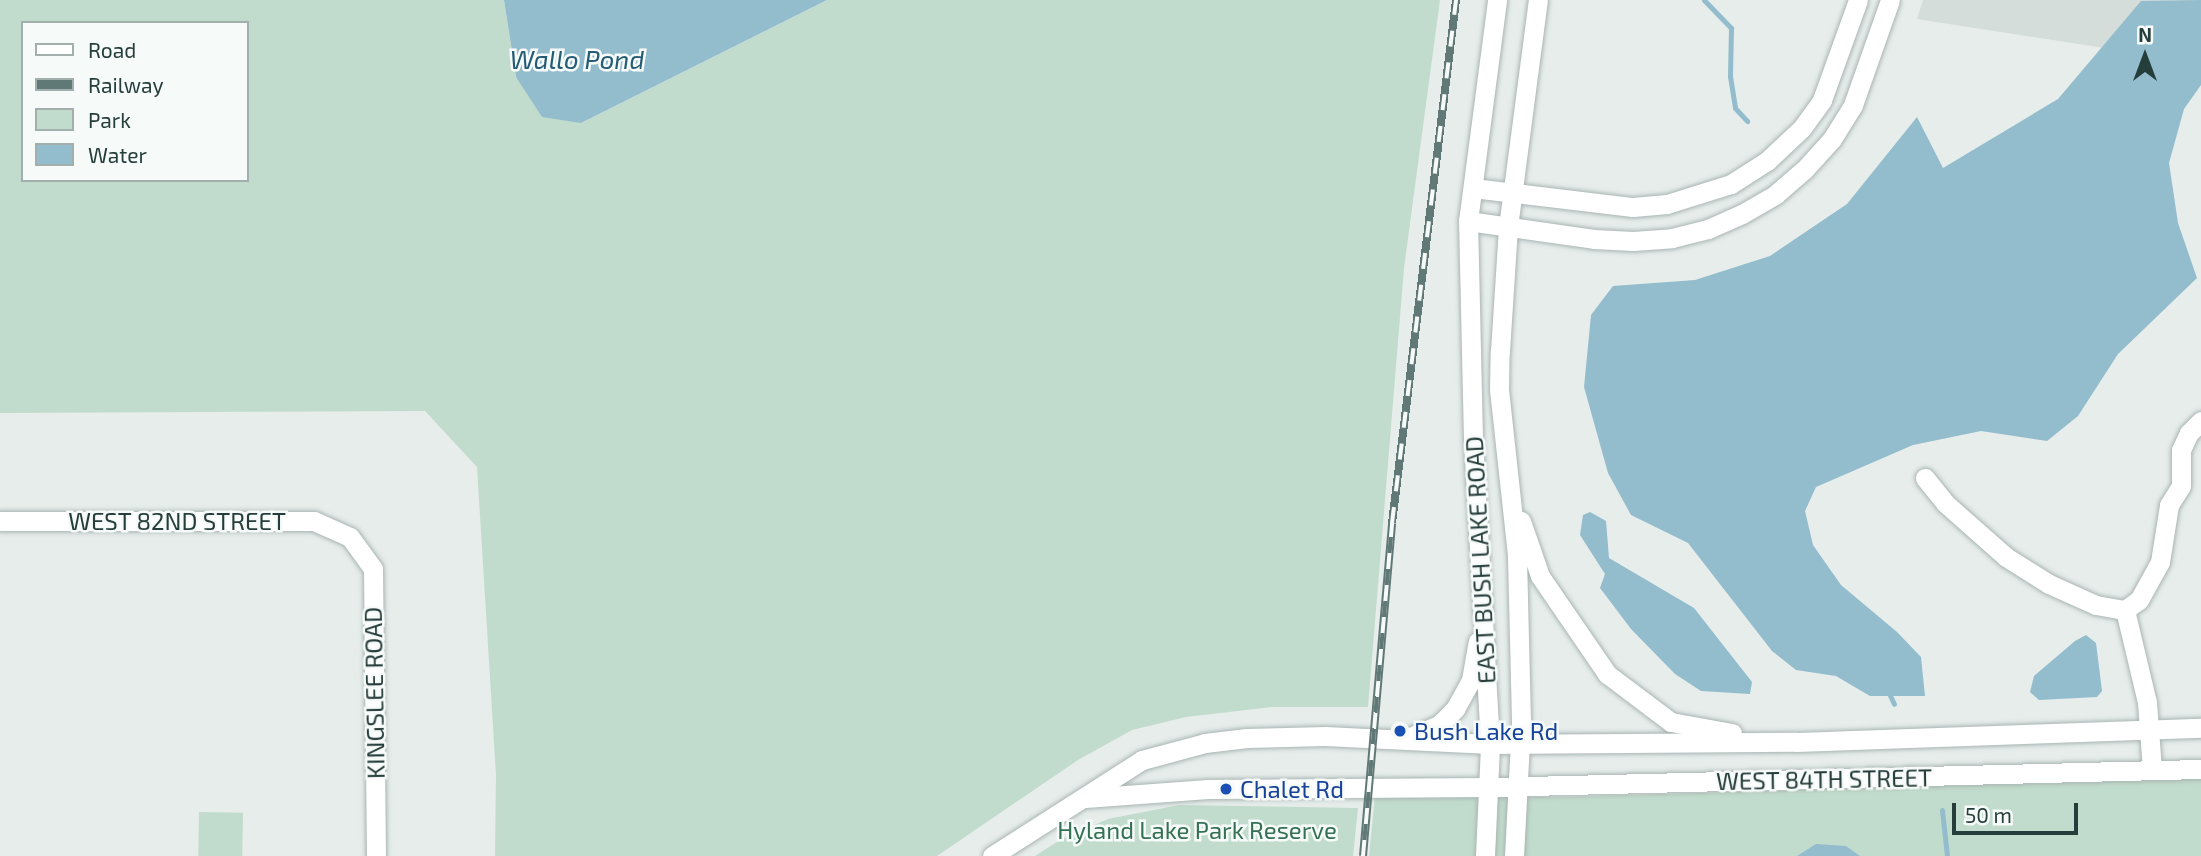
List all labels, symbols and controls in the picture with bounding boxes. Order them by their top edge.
legend [21,21,248,182]
north arrow [2110,21,2180,91]
text: N [2138,23,2152,46]
text: Road [88,37,136,62]
water label: Wallo Pond [510,43,644,75]
text: Railway [88,72,164,97]
text: Park [88,107,131,132]
text: Water [88,142,147,167]
street label: EAST BUSH LAKE ROAD [1459,435,1501,685]
street label: WEST 82ND STREET [68,507,286,535]
street label: KINGSLEE ROAD [358,607,390,779]
place label: Bush Lake Rd [1414,717,1558,745]
marker: Bush Lake Rd [1392,723,1408,739]
street label: WEST 84TH STREET [1716,763,1932,795]
place label: Chalet Rd [1240,775,1344,803]
marker: Chalet Rd [1218,781,1234,797]
scale bar [1956,790,2082,834]
text: 50 m [1965,802,2012,827]
park label: Hyland Lake Park Reserve [1057,816,1337,844]

